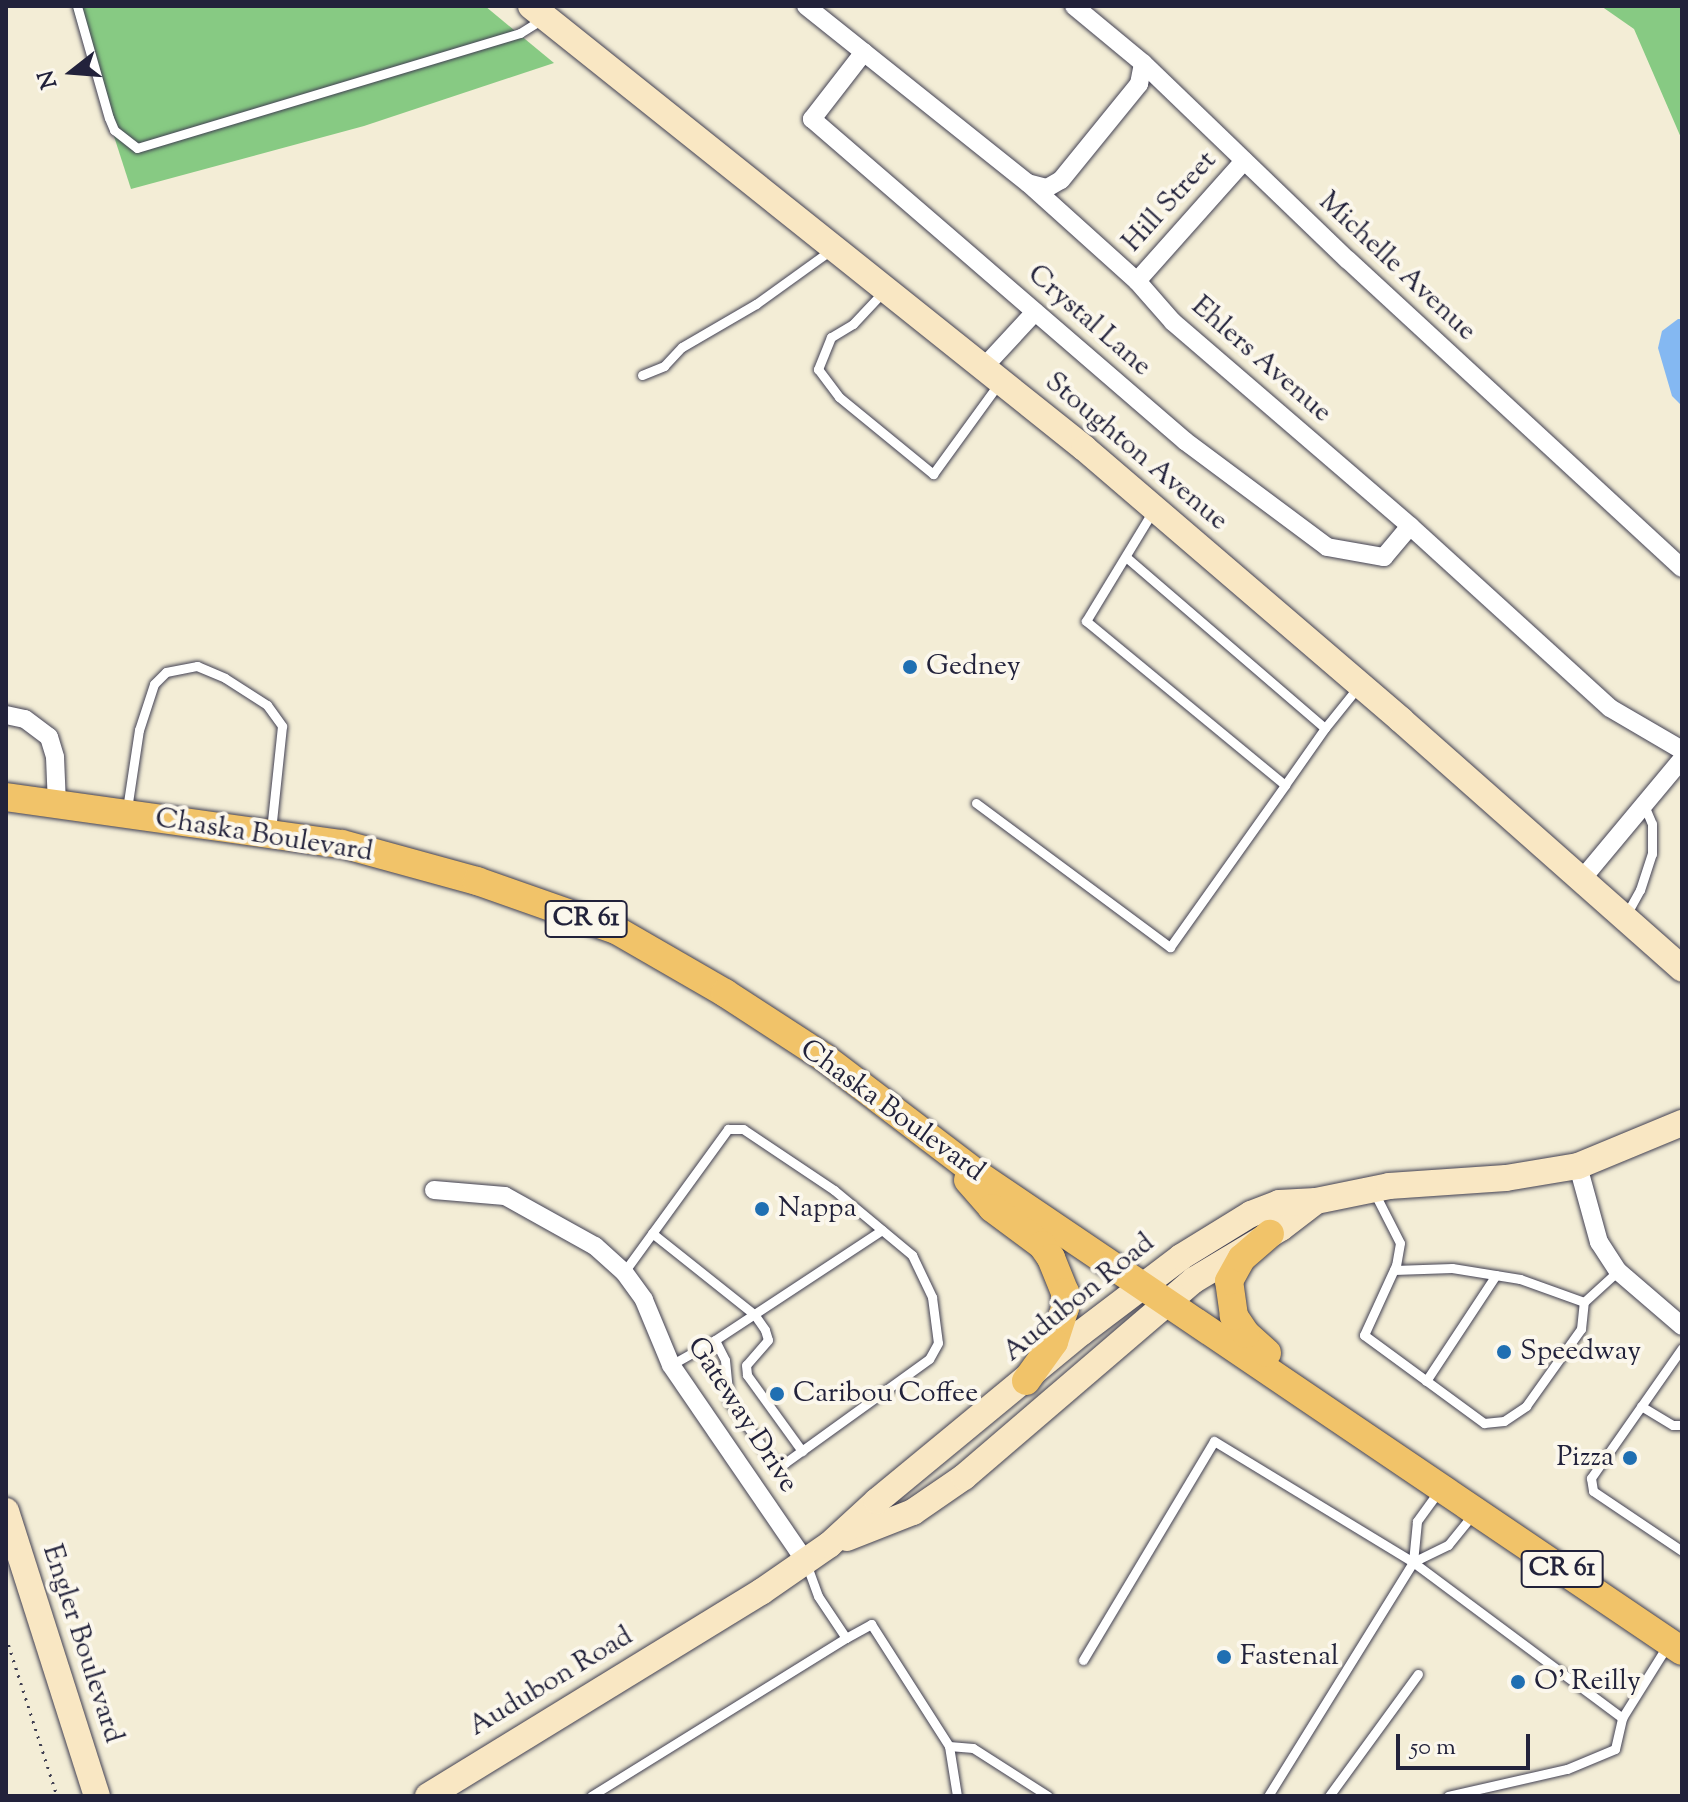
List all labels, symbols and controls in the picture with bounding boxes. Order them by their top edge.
north arrow [32,32,112,112]
text: N [31,66,67,92]
street label: Hill Street [1116,145,1224,259]
street label: Michelle Avenue [1311,185,1483,349]
street label: Crystal Lane [1020,258,1158,384]
street label: Ehlers Avenue [1184,290,1338,430]
street label: Stoughton Avenue [1038,366,1234,538]
place label: Gedney [926,650,1021,684]
marker: Gedney [901,658,919,676]
street label: Chaska Boulevard [153,802,375,870]
road number: CR 61 [544,897,628,941]
street label: Chaska Boulevard [793,1033,991,1189]
place label: Nappa [778,1192,857,1226]
marker: Nappa [753,1200,771,1218]
street label: Audubon Road [996,1227,1162,1369]
street label: Gateway Drive [679,1331,805,1499]
place label: Speedway [1520,1335,1641,1369]
marker: Speedway [1495,1343,1513,1361]
place label: Caribou Coffee [793,1377,978,1411]
marker: Caribou Coffee [768,1385,786,1403]
place label: Pizza [1557,1441,1614,1475]
marker: Pizza [1621,1449,1639,1467]
street label: Engler Boulevard [34,1541,130,1747]
road number: CR 61 [1520,1547,1604,1591]
street label: Audubon Road [463,1620,639,1744]
place label: Fastenal [1240,1640,1339,1674]
marker: Fastenal [1215,1648,1233,1666]
place label: O' Reilly [1534,1665,1641,1699]
marker: O' Reilly [1509,1673,1527,1691]
scale bar [1400,1718,1534,1768]
text: 50 m [1410,1731,1456,1765]

